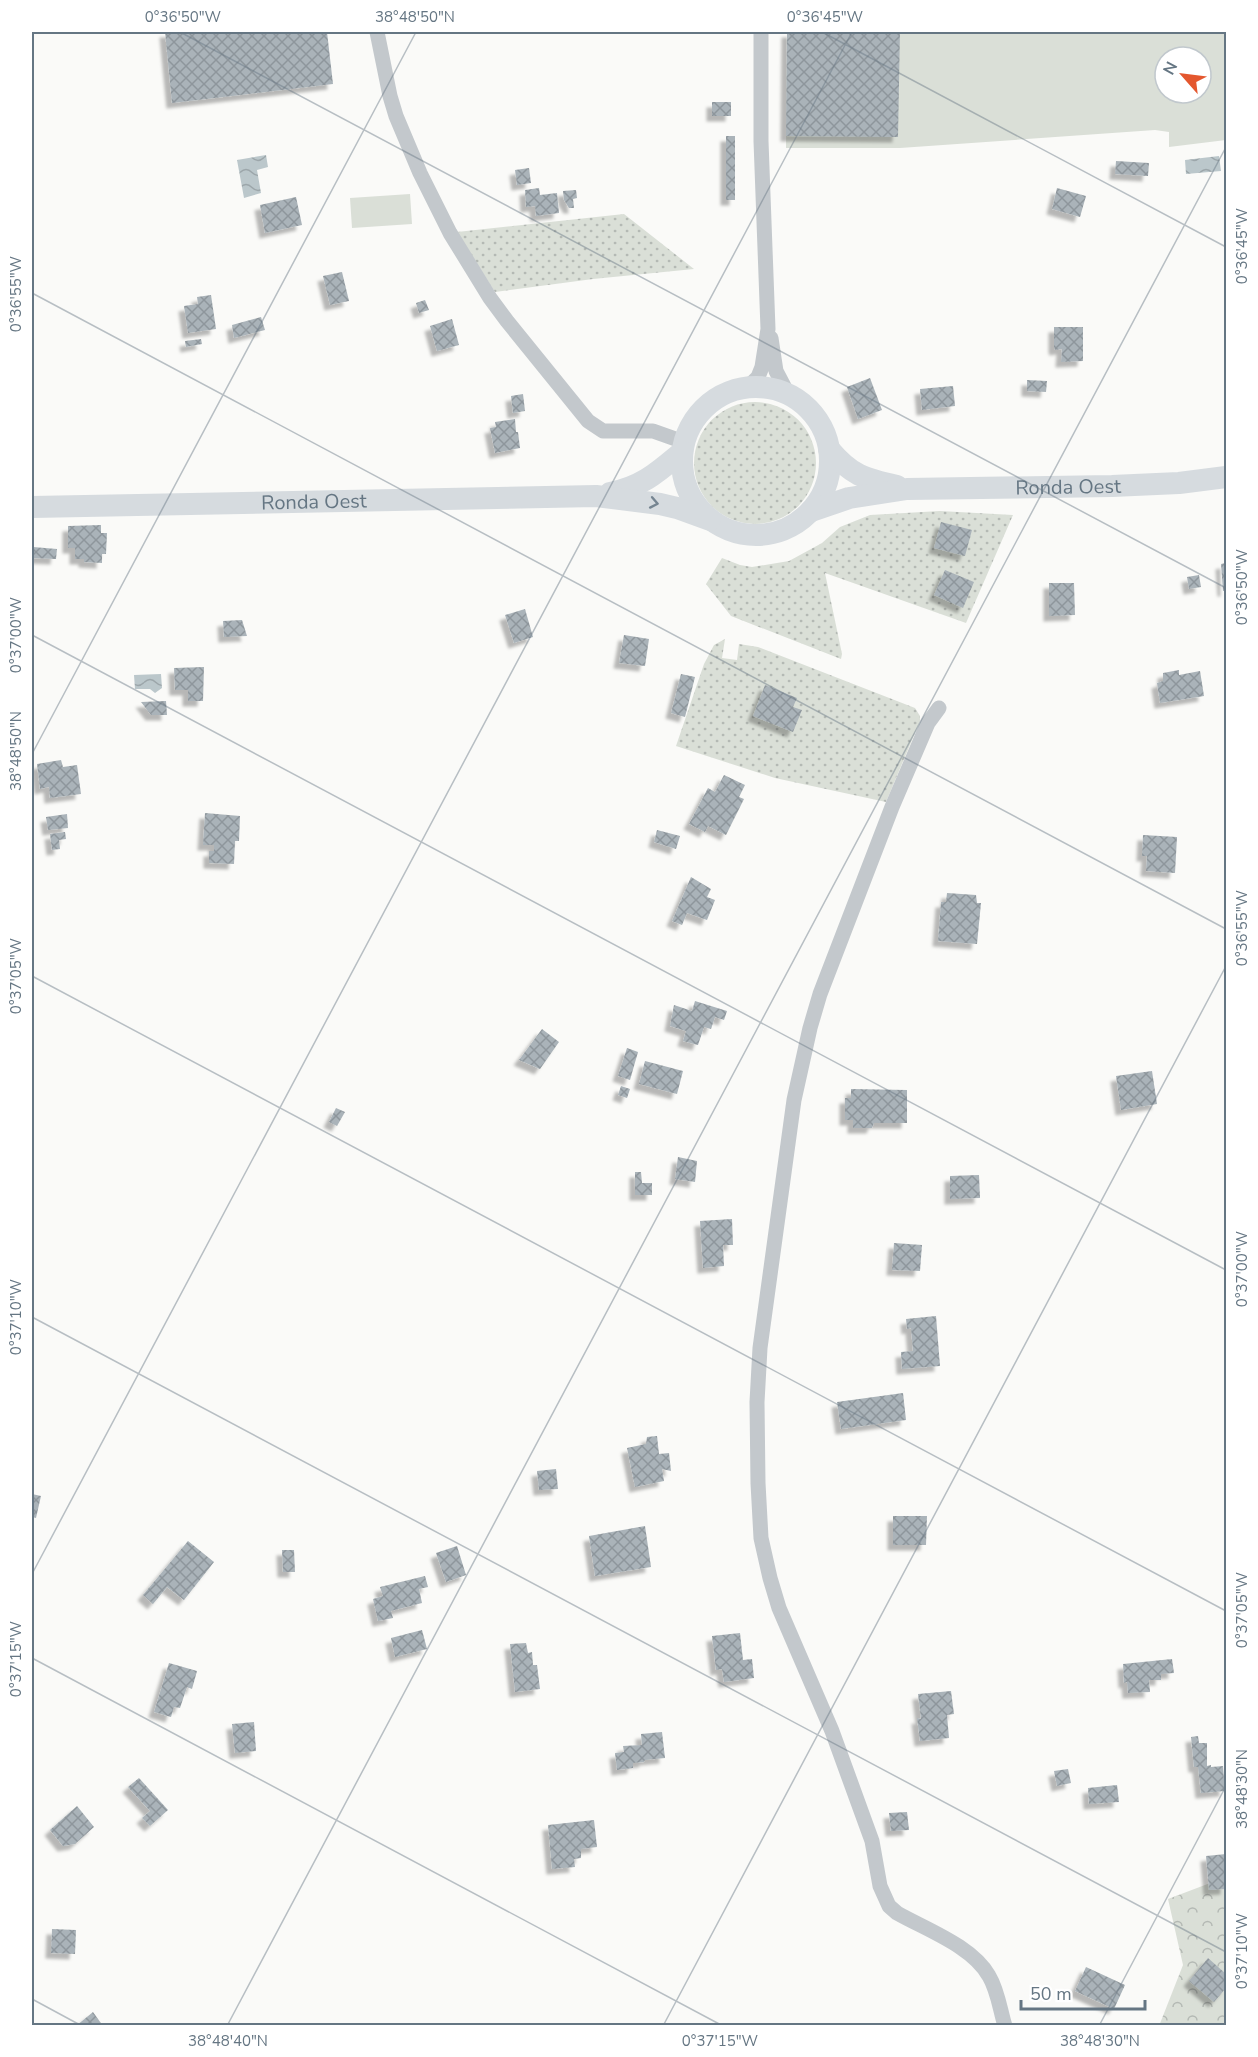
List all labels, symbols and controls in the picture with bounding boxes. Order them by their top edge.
text: 0°36'50"W [145,7,222,27]
text: 38°48'50"N [375,7,455,27]
text: 0°36'45"W [787,7,864,27]
north arrow [1153,45,1213,105]
text: N [1158,58,1183,79]
text: 0°36'45"W [1232,207,1252,284]
text: 0°36'55"W [6,255,26,332]
street label: Ronda Oest [1015,473,1123,501]
street label: Ronda Oest [261,487,368,517]
one-way arrow [649,496,659,509]
text: 0°36'50"W [1232,548,1252,625]
text: 0°37'00"W [6,596,26,673]
text: 38°48'50"N [6,711,26,791]
text: 0°36'55"W [1232,889,1252,966]
text: 0°37'05"W [6,937,26,1014]
text: 0°37'00"W [1232,1230,1252,1307]
text: 0°37'10"W [6,1278,26,1355]
text: 0°37'05"W [1232,1571,1252,1648]
text: 0°37'15"W [6,1620,26,1697]
text: 38°48'30"N [1232,1749,1252,1829]
text: 0°37'10"W [1232,1912,1252,1989]
scale bar [1021,1973,1146,2011]
text: 50 m [1030,1982,1072,2006]
text: 38°48'40"N [188,2031,268,2051]
text: 0°37'15"W [682,2031,759,2051]
text: 38°48'30"N [1060,2031,1140,2051]

